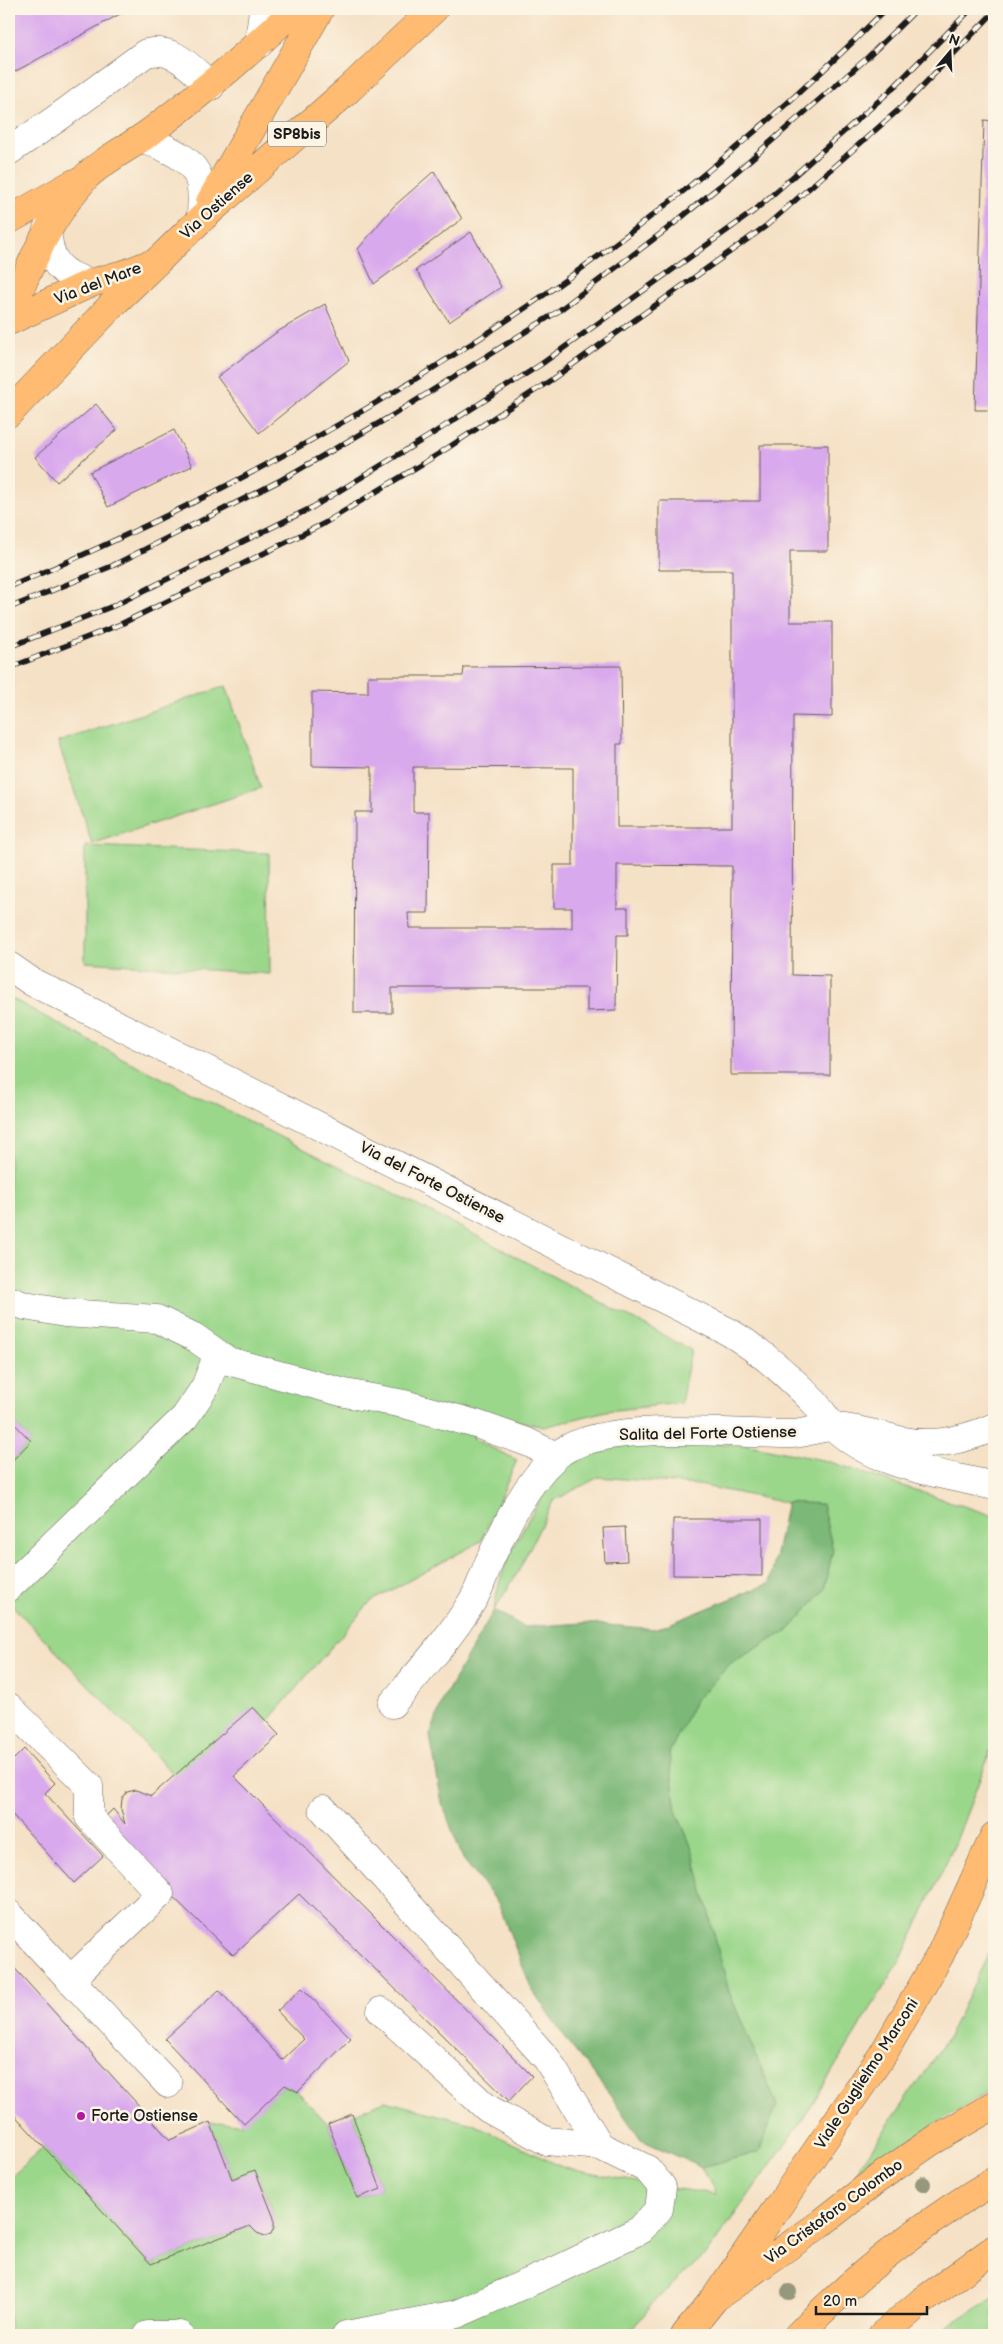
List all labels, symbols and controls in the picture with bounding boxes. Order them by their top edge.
north arrow [926,28,976,78]
text: N [946,30,962,50]
road number: SP8bis [268,122,326,146]
street label: Via Ostiense [177,168,258,244]
street label: Via del Mare [52,259,145,309]
street label: Via del Forte Ostiense [356,1138,508,1228]
street label: Salita del Forte Ostiense [619,1423,797,1445]
street label: Viale Guglielmo Marconi [811,1995,923,2153]
place label: Forte Ostiense [91,2107,199,2126]
marker: Forte Ostiense [75,2110,87,2122]
street label: Via Cristoforo Colombo [761,2156,907,2268]
scale bar [816,2284,927,2316]
text: 20 m [823,2292,857,2311]

